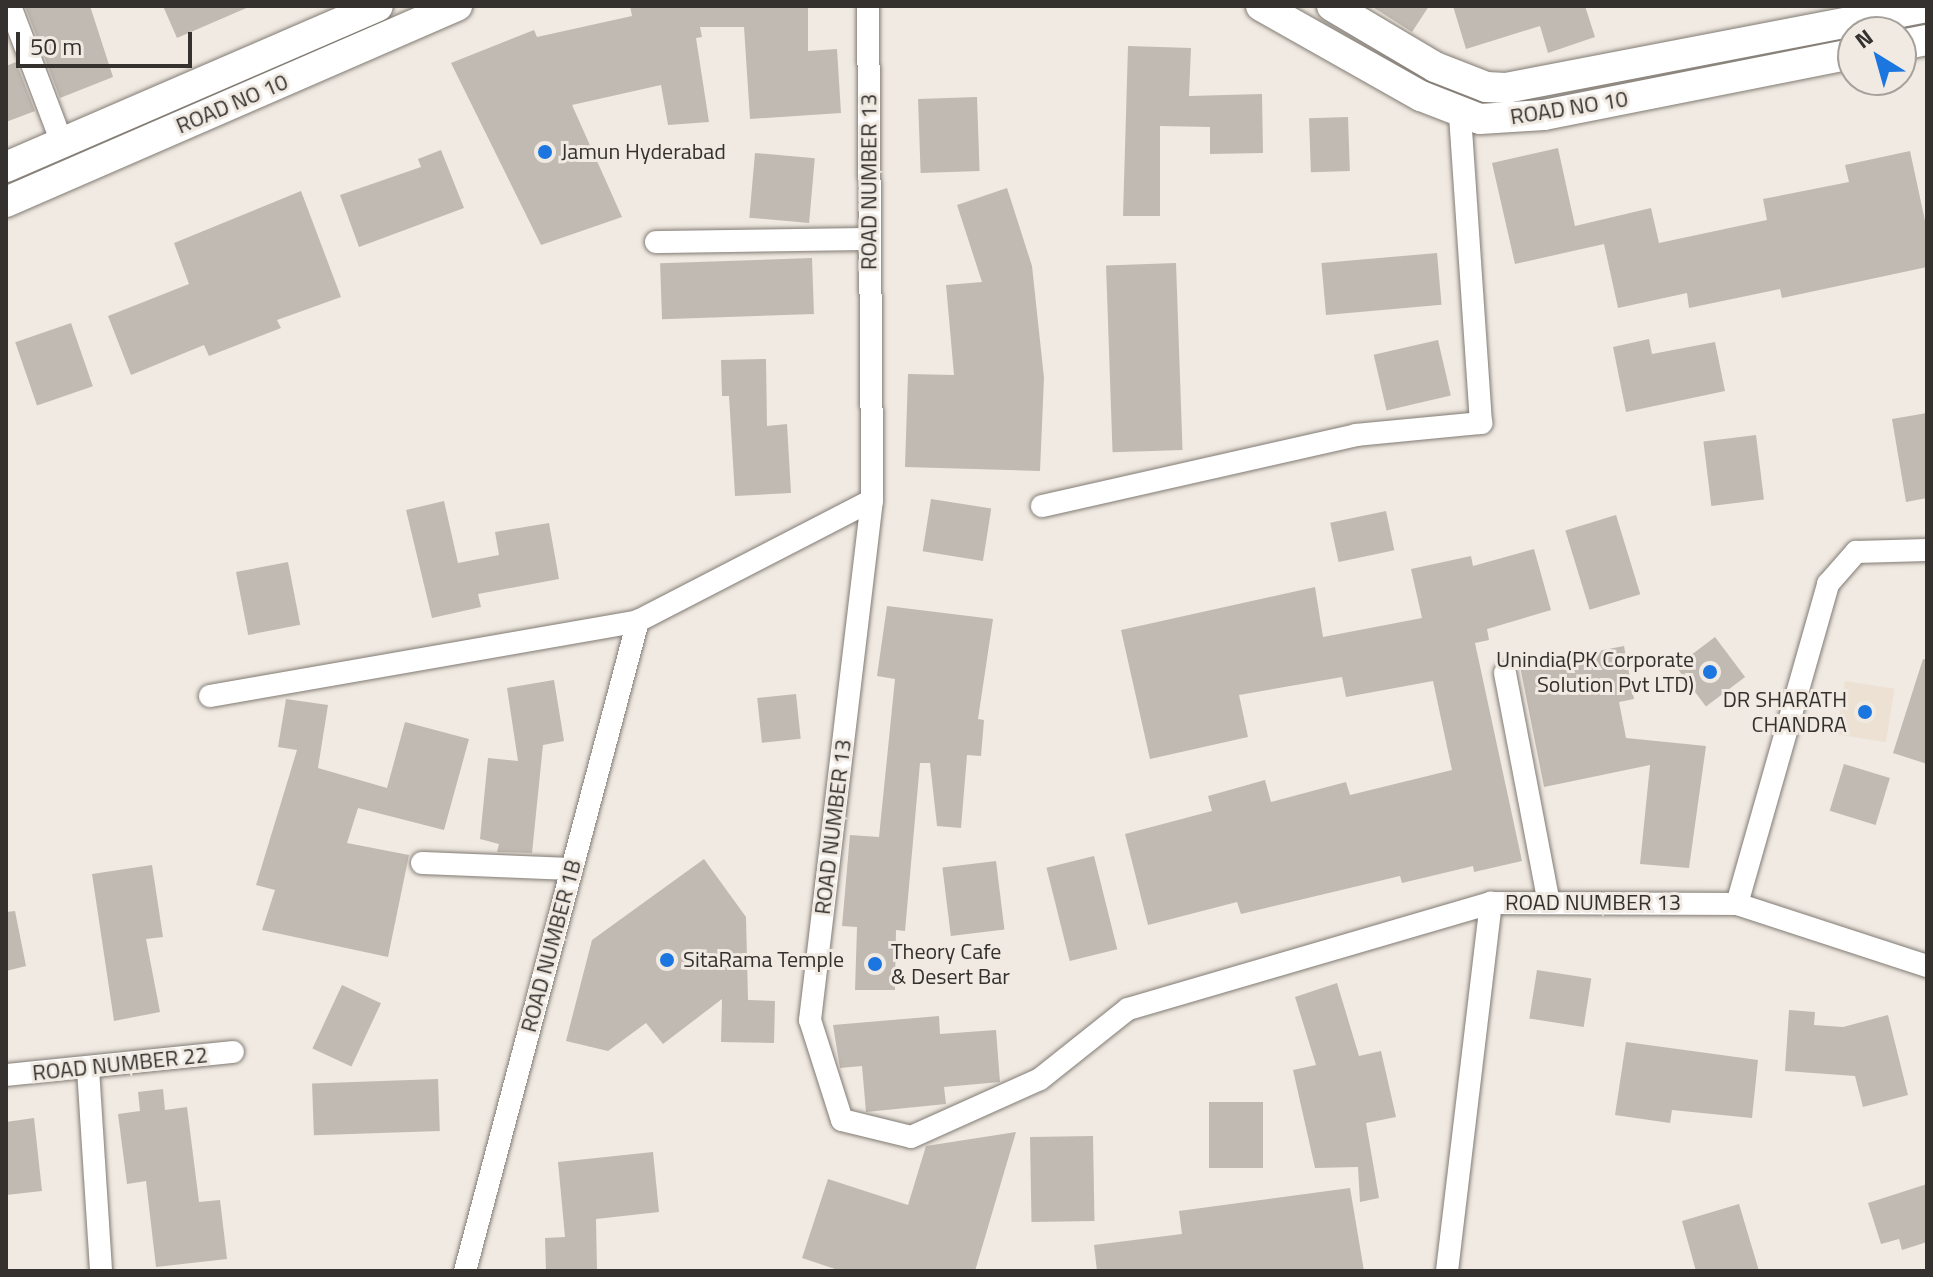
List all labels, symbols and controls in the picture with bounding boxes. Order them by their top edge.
scale bar [20,16,196,66]
north arrow [1837,16,1917,96]
text: N [1847,20,1880,57]
text: 50 m [30,28,82,64]
street label: ROAD NO 10 [172,69,292,139]
street label: ROAD NO 10 [1508,86,1630,130]
street label: ROAD NUMBER 13 [856,94,882,270]
place label: Jamun Hyderabad [561,139,726,165]
marker: Jamun Hyderabad [536,143,554,161]
place label: Unindia(PK Corporate Solution Pvt LTD) [1496,646,1694,698]
marker: Unindia(PK Corporate Solution Pvt LTD) [1701,663,1719,681]
place label: DR SHARATH CHANDRA [1723,686,1847,738]
marker: DR SHARATH CHANDRA [1854,701,1876,723]
street label: ROAD NUMBER 13 [809,738,857,916]
street label: ROAD NUMBER 1B [515,857,587,1035]
street label: ROAD NUMBER 13 [1505,890,1681,916]
place label: Theory Cafe & Desert Bar [891,938,1010,990]
place label: SitaRama Temple [683,947,844,973]
marker: SitaRama Temple [658,951,676,969]
marker: Theory Cafe & Desert Bar [866,955,884,973]
street label: ROAD NUMBER 22 [31,1042,209,1086]

